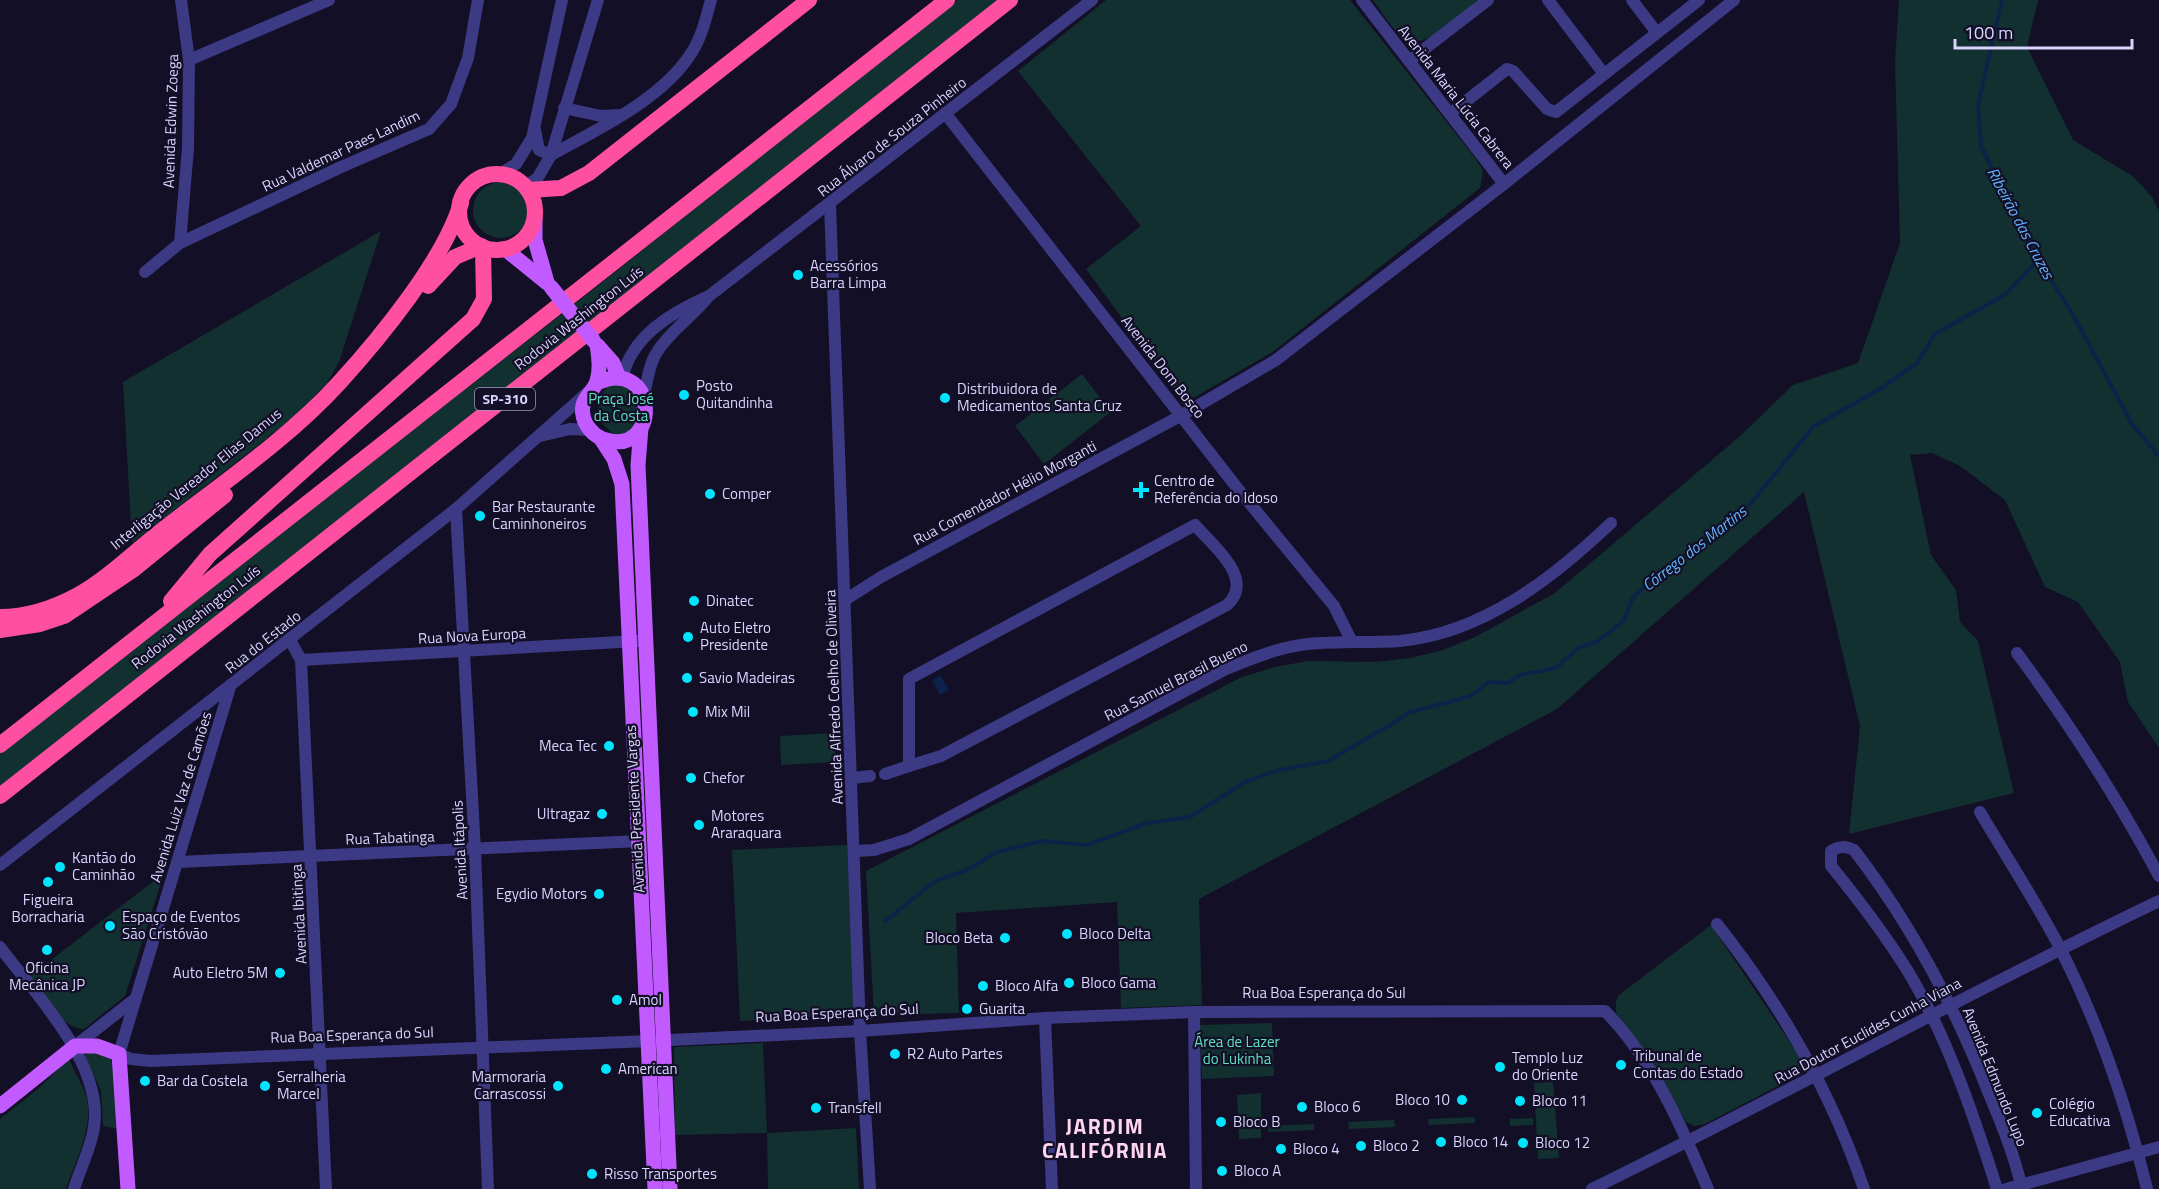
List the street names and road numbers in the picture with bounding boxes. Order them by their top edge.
street label: Avenida Maria Lúcia Cabrera [1393,20,1520,174]
street label: Avenida Edwin Zoega [157,53,184,188]
street label: Rua Álvaro de Souza Pinheiro [812,71,971,202]
street label: Rua Valdemar Paes Landim [258,104,424,197]
street label: Rodovia Washington Luís [509,260,648,375]
street label: Avenida Dom Bosco [1116,310,1211,423]
road number: SP-310 [475,388,535,410]
street label: Interligação Vereador Elias Damus [105,402,286,555]
street label: Rua Comendador Hélio Morganti [909,434,1101,551]
street label: Rodovia Washington Luís [126,559,265,674]
street label: Avenida Alfredo Coelho de Oliveira [818,589,849,805]
street label: Rua do Estado [220,604,306,679]
street label: Rua Nova Europa [417,621,527,650]
street label: Rua Samuel Brasil Bueno [1100,634,1252,727]
street label: Avenida Luiz Vaz de Camões [144,709,217,885]
street label: Avenida Presidente Vargas [619,725,650,894]
street label: Avenida Itápolis [445,800,474,900]
street label: Rua Tabatinga [345,824,435,851]
street label: Avenida Ibitinga [284,863,313,965]
street label: Rua Doutor Euclides Cunha Viana [1770,971,1966,1090]
street label: Rua Boa Esperança do Sul [1242,981,1406,1004]
street label: Rua Boa Esperança do Sul [755,997,919,1028]
street label: Avenida Edmundo Lupo [1957,1004,2034,1150]
street label: Rua Boa Esperança do Sul [270,1020,434,1049]

